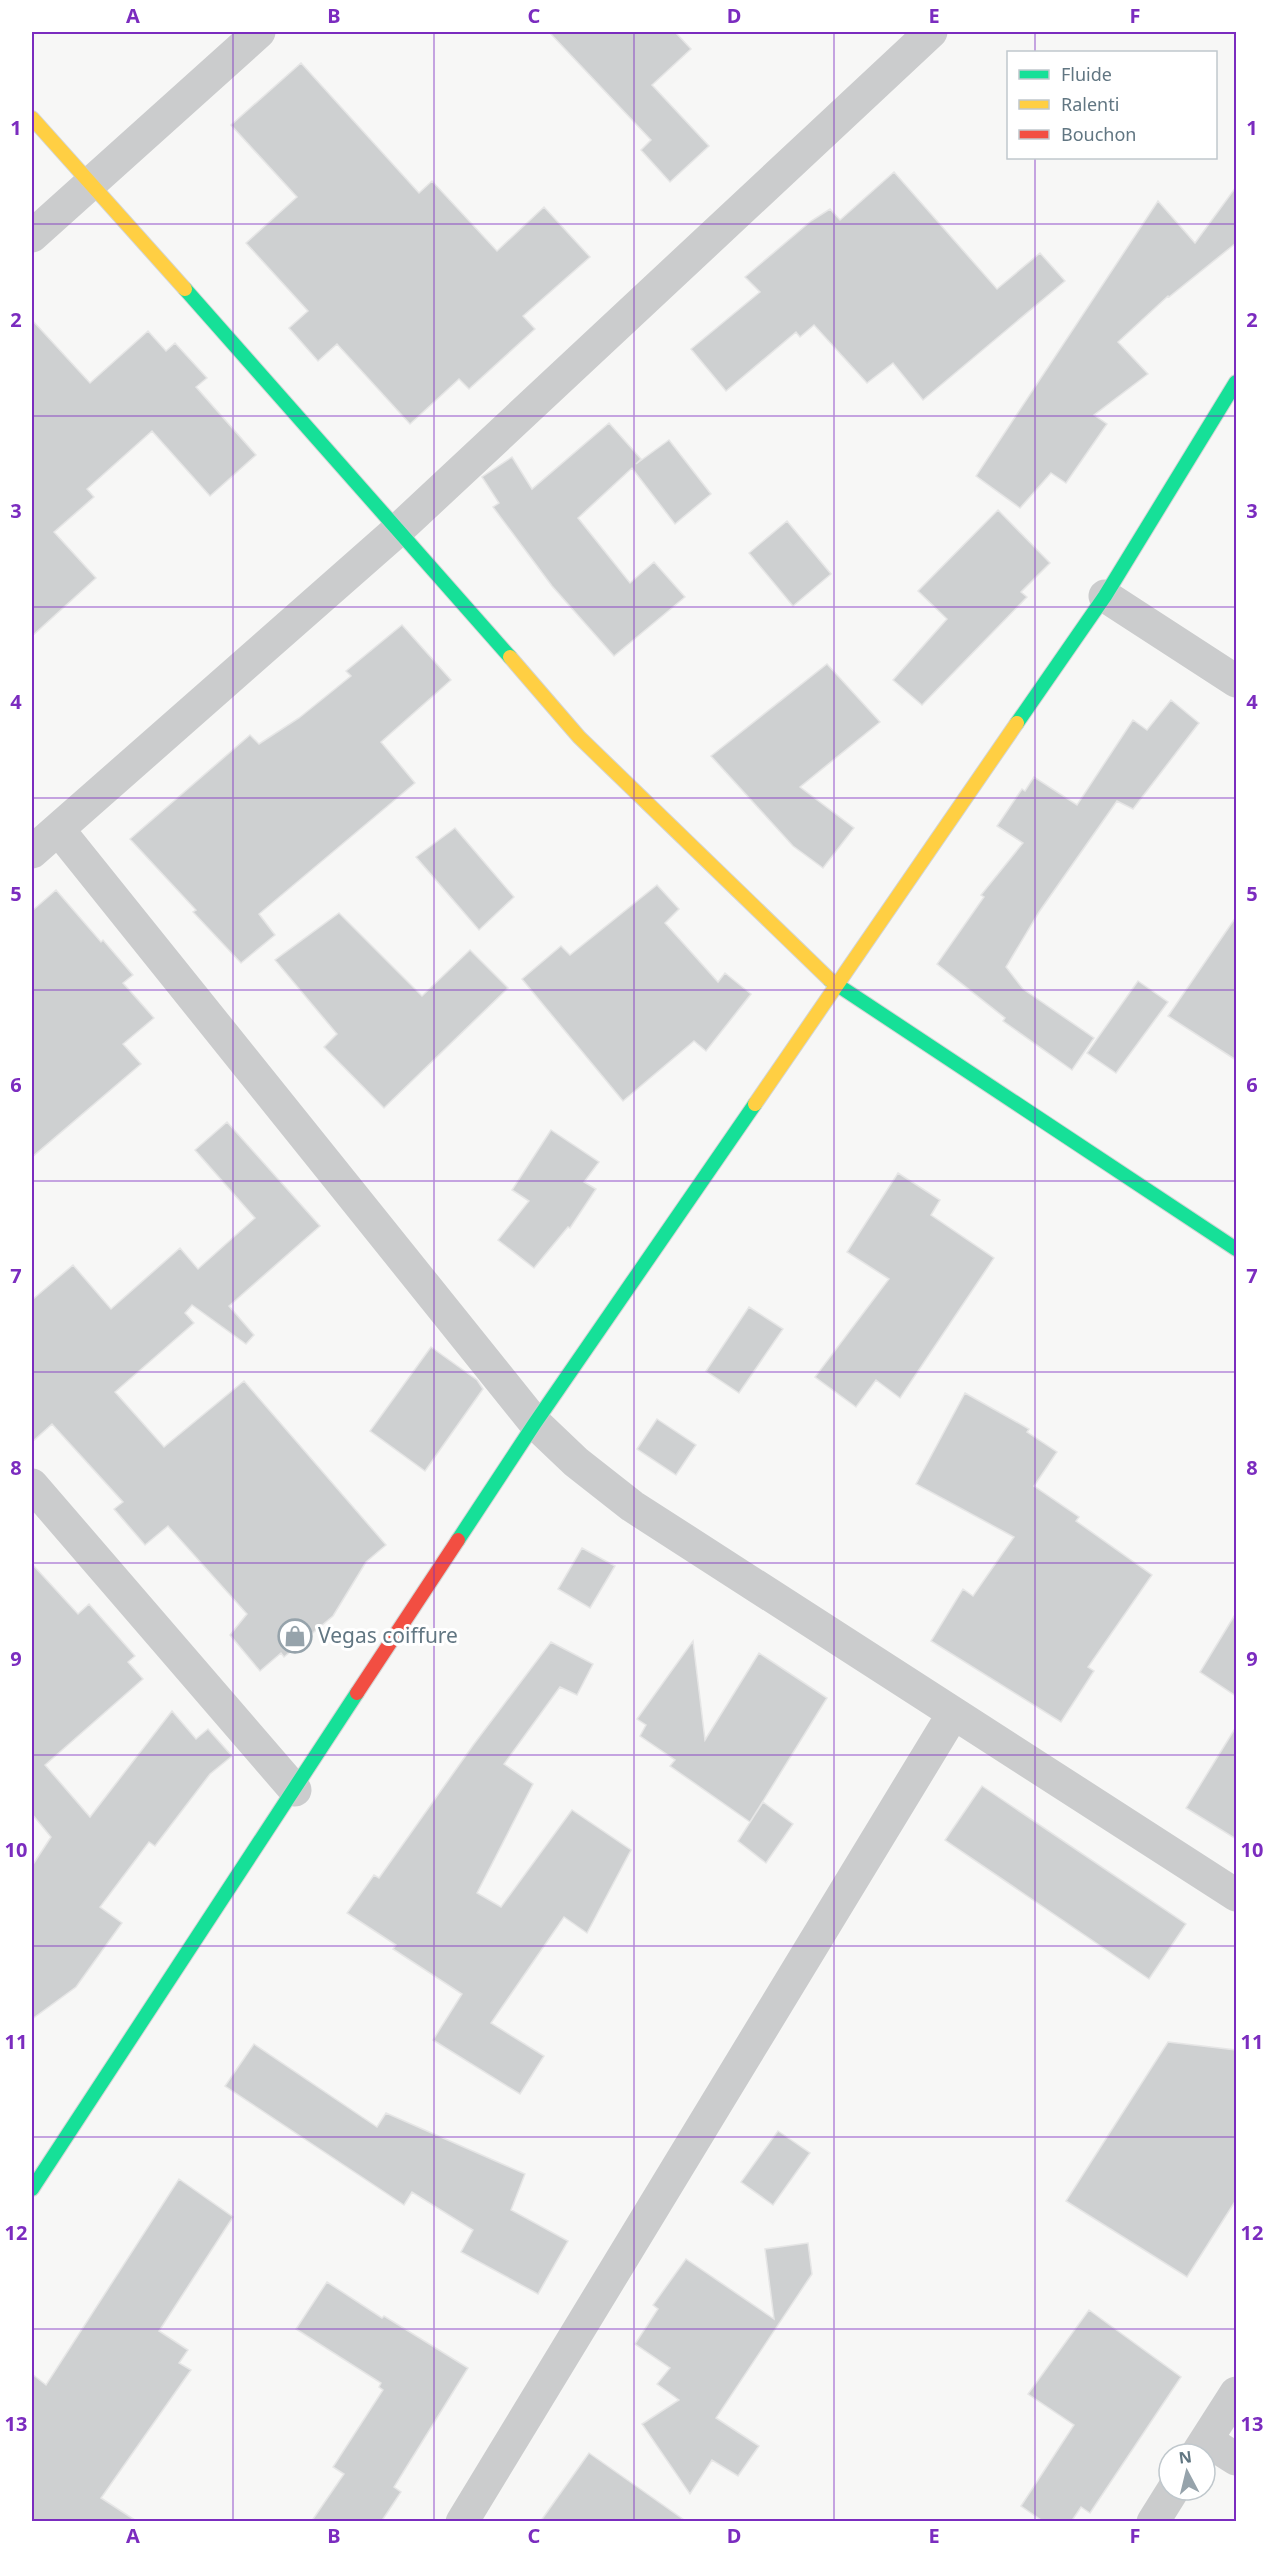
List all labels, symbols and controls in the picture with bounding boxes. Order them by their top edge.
text: A [126,2,140,29]
text: B [327,2,341,29]
text: C [528,2,541,29]
text: D [727,2,741,29]
text: E [928,2,940,29]
text: F [1130,2,1140,29]
legend [1007,51,1217,159]
text: Fluide [1061,62,1112,86]
text: Ralenti [1061,92,1119,116]
text: 1 [10,114,22,141]
text: 1 [1246,114,1258,141]
text: Bouchon [1061,122,1137,146]
text: 2 [10,306,22,333]
text: 2 [1246,306,1258,333]
text: 3 [10,497,22,524]
text: 3 [1246,497,1258,524]
text: 4 [10,688,22,715]
text: 4 [1246,688,1258,715]
text: 5 [10,880,22,907]
text: 5 [1246,880,1258,907]
text: 6 [10,1071,22,1098]
text: 6 [1246,1071,1258,1098]
text: 7 [10,1262,22,1289]
text: 7 [1246,1262,1258,1289]
text: 8 [10,1454,22,1481]
text: 8 [1246,1454,1258,1481]
shop icon: Vegas coiffure [277,1618,313,1654]
place label: Vegas coiffure [318,1621,458,1649]
text: 9 [10,1645,22,1672]
text: 9 [1246,1645,1258,1672]
text: 10 [5,1836,27,1863]
text: 10 [1241,1836,1263,1863]
text: 11 [5,2028,27,2055]
text: 11 [1241,2028,1263,2055]
text: 12 [5,2219,27,2246]
text: 12 [1241,2219,1263,2246]
text: 13 [5,2410,27,2437]
text: 13 [1241,2410,1263,2437]
north arrow [1157,2442,1217,2502]
text: N [1177,2445,1193,2469]
text: A [126,2522,140,2549]
text: B [327,2522,341,2549]
text: C [528,2522,541,2549]
text: D [727,2522,741,2549]
text: E [928,2522,940,2549]
text: F [1130,2522,1140,2549]

